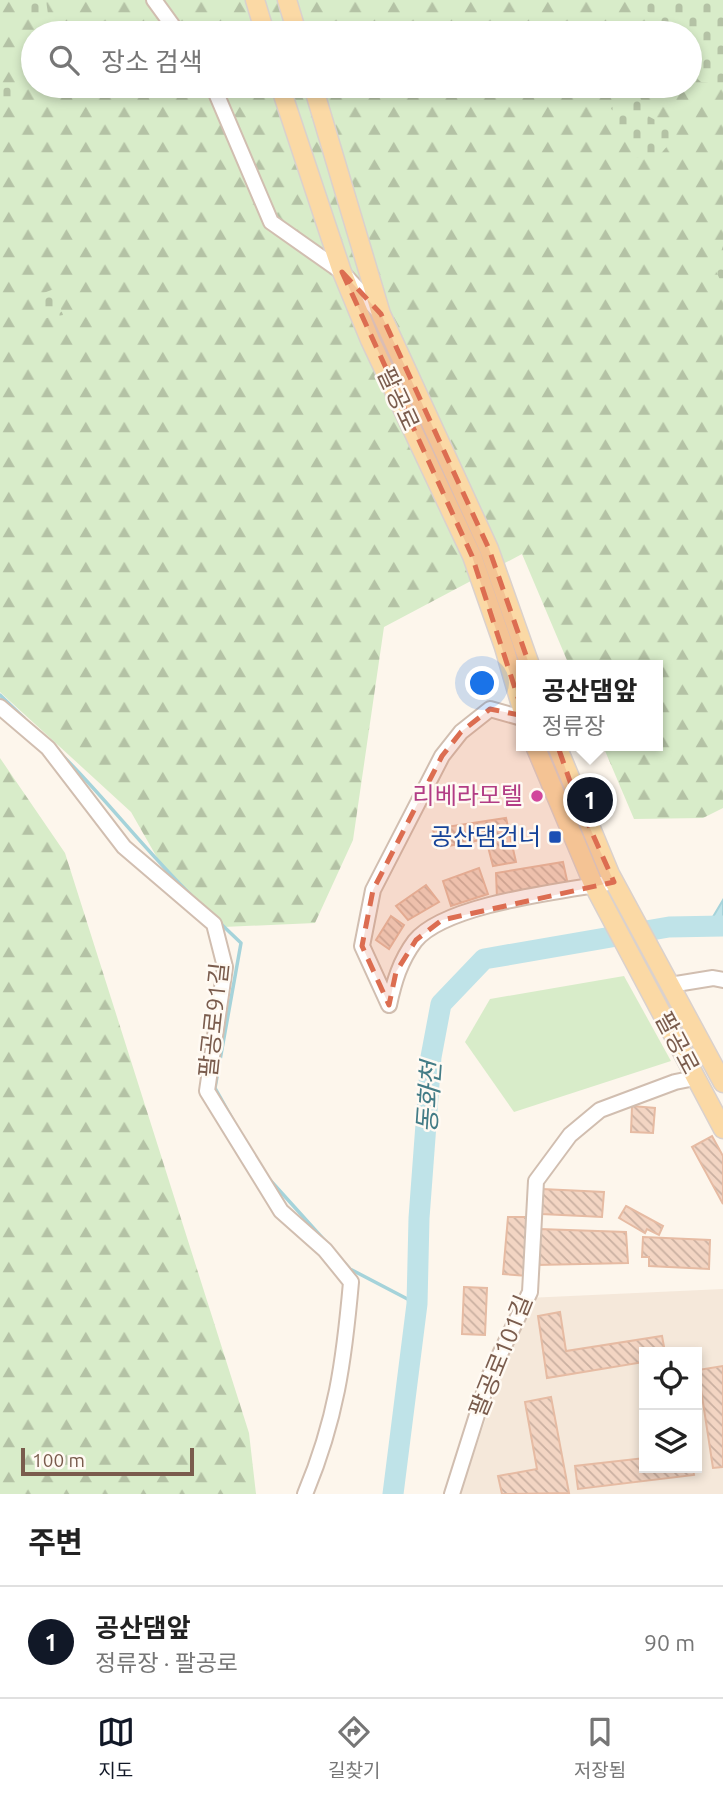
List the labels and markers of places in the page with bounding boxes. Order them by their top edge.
pin: 1 [567,774,613,826]
place label: 리베라모텔 [413,782,523,809]
marker: 리베라모텔 [529,788,545,804]
place label: 공산댐건너 [431,823,541,850]
marker: 공산댐건너 [547,829,563,845]

